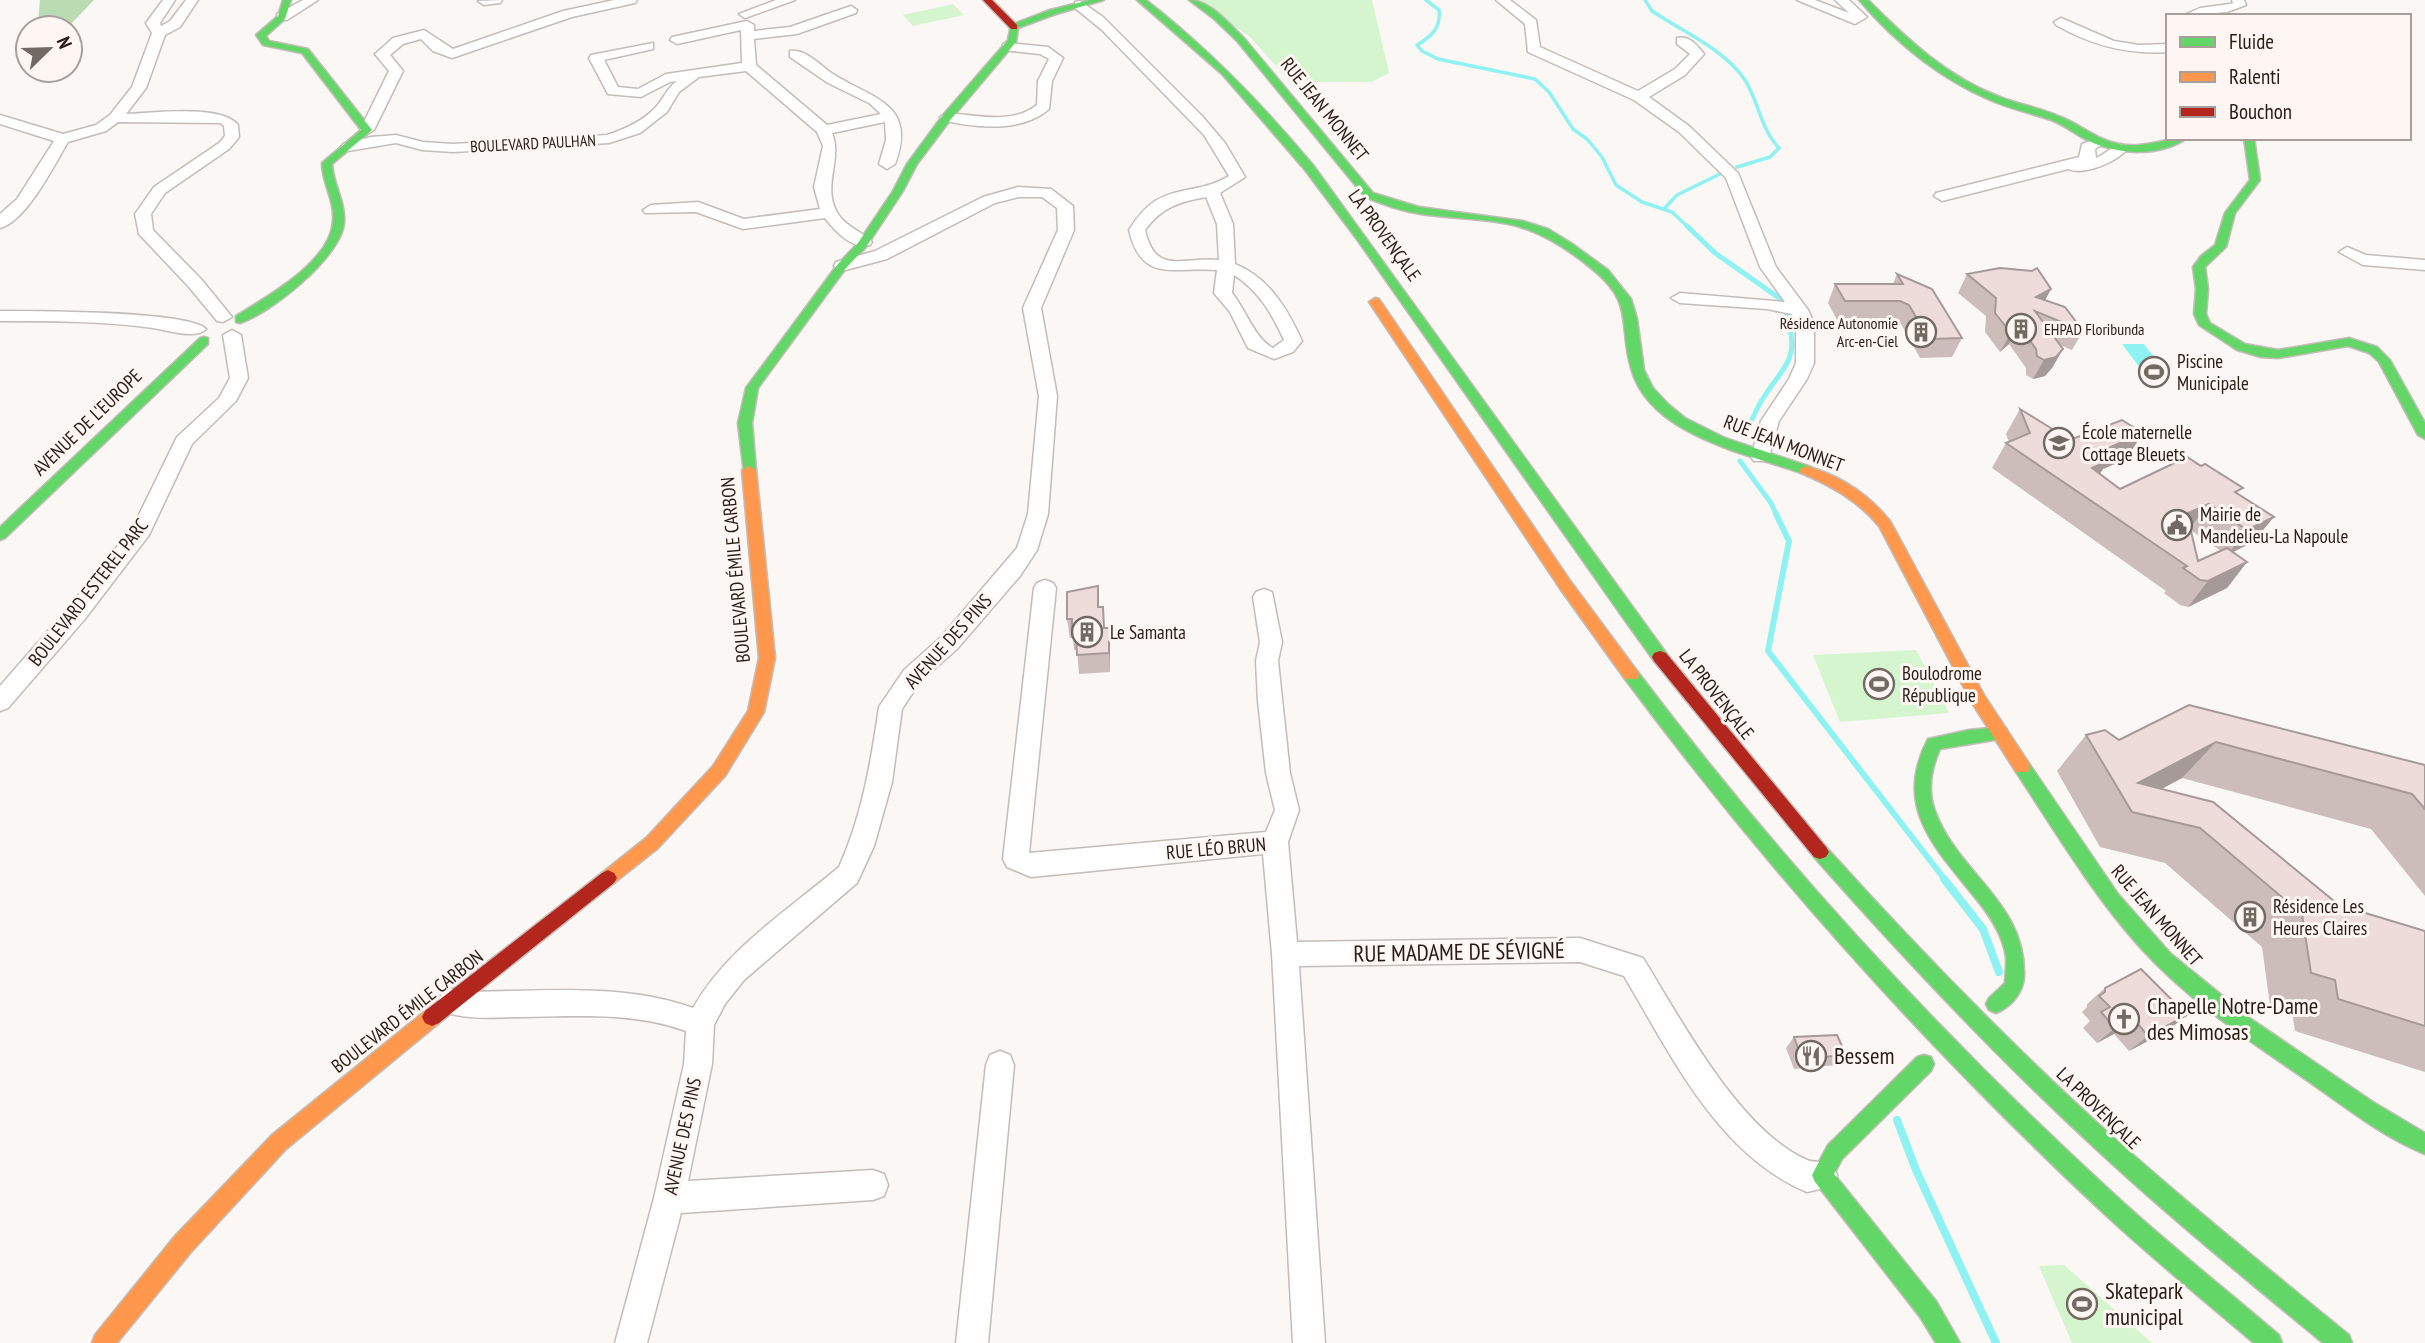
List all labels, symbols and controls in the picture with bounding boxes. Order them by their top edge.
north arrow [14,14,84,84]
legend [2166,14,2411,140]
text: Fluide [2229,28,2274,55]
text: N [52,33,78,52]
street label: RUE JEAN MONNET [1276,52,1375,166]
text: Ralenti [2229,63,2281,90]
text: Bouchon [2229,98,2292,125]
street label: BOULEVARD PAULHAN [470,130,596,156]
street label: LA PROVENÇALE [1344,184,1426,286]
building icon: EHPAD Floribunda [2004,312,2038,346]
place label: Résidence Autonomie Arc-en-Ciel [1780,313,1898,351]
building icon: Résidence Autonomie Arc-en-Ciel [1904,315,1938,349]
place label: EHPAD Floribunda [2044,319,2145,339]
place label: Piscine Municipale [2177,349,2249,395]
sports icon: Piscine Municipale [2137,355,2171,389]
street label: AVENUE DE L'EUROPE [27,364,147,480]
street label: RUE JEAN MONNET [1721,409,1848,477]
place label: École maternelle Cottage Bleuets [2082,420,2192,466]
school or university icon: École maternelle Cottage Bleuets [2042,426,2076,460]
street label: BOULEVARD ÉMILE CARBON [715,476,755,664]
place label: Mairie de Mandelieu-La Napoule [2200,502,2349,548]
public building icon: Mairie de Mandelieu-La Napoule [2160,508,2194,542]
street label: BOULEVARD ESTEREL PARC [23,513,153,671]
street label: AVENUE DES PINS [899,589,997,693]
building icon: Le Samanta [1070,615,1104,649]
place label: Le Samanta [1110,620,1186,644]
street label: LA PROVENÇALE [1674,644,1760,744]
place label: Boulodrome République [1902,661,1982,707]
sports icon: Boulodrome République [1862,667,1896,701]
street label: RUE LÉO BRUN [1165,832,1267,864]
street label: RUE JEAN MONNET [2106,859,2208,971]
place label: Résidence Les Heures Claires [2273,894,2367,940]
building icon: Résidence Les Heures Claires [2233,900,2267,934]
street label: RUE MADAME DE SÉVIGNÉ [1353,935,1565,968]
street label: BOULEVARD ÉMILE CARBON [326,944,488,1078]
place label: Chapelle Notre-Dame des Mimosas [2147,991,2318,1046]
church icon: Chapelle Notre-Dame des Mimosas [2107,1002,2141,1036]
restaurant icon: Bessem [1794,1039,1828,1073]
place label: Bessem [1834,1041,1894,1070]
street label: LA PROVENÇALE [2052,1062,2146,1154]
street label: AVENUE DES PINS [658,1075,706,1197]
place label: Skatepark municipal [2105,1276,2183,1331]
sports icon: Skatepark municipal [2065,1287,2099,1321]

